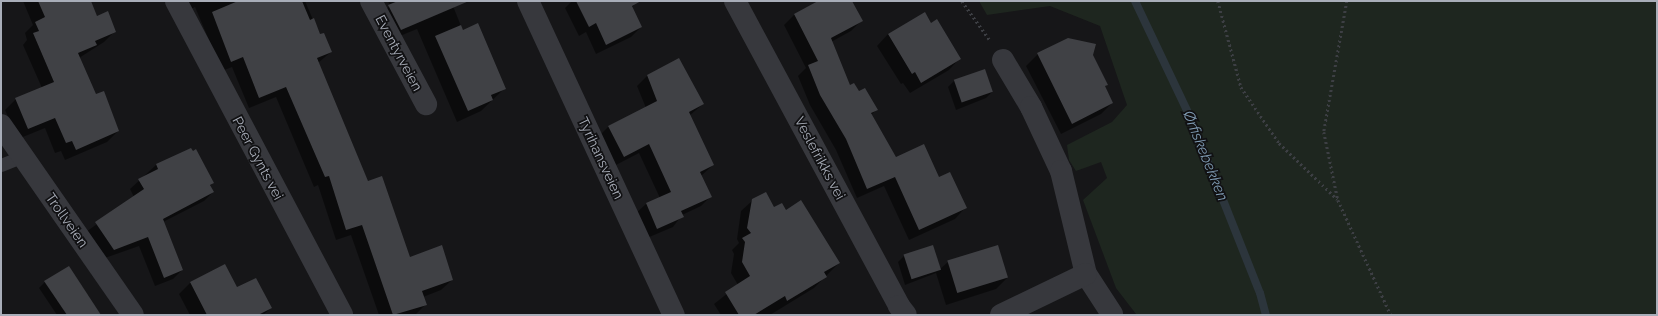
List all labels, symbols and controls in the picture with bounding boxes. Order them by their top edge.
street label: Eventyrveien [372,12,426,94]
water label: Ørfiskebekken [1179,108,1231,204]
street label: Peer Gynts vei [229,113,287,203]
street label: Tyrihansveien [575,114,627,202]
street label: Veslefrikks vei [791,114,849,202]
street label: Trollveien [42,190,92,250]

